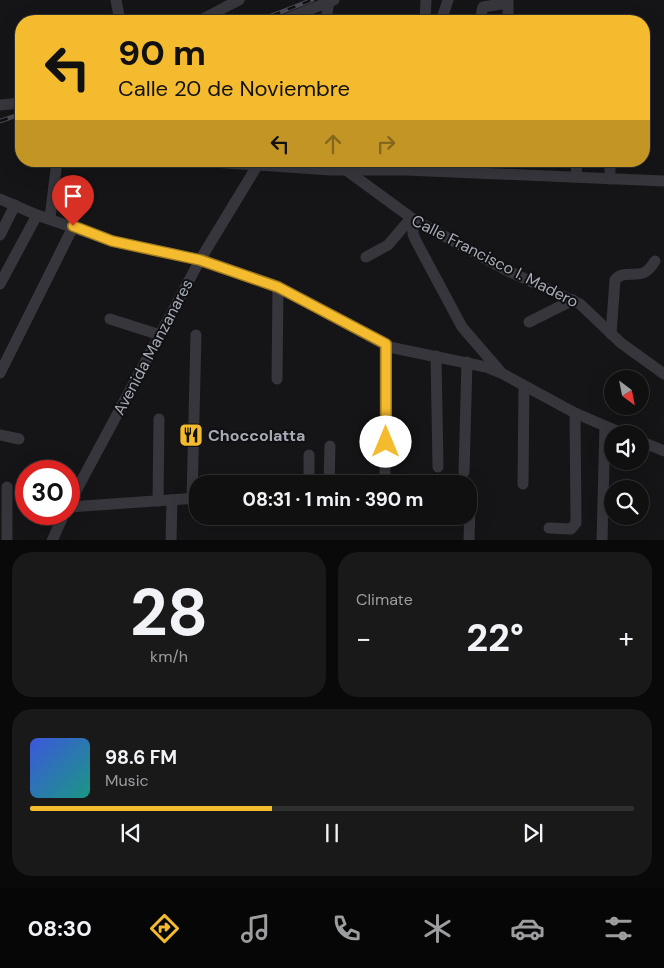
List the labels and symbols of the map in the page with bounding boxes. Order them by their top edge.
pin [52,175,94,226]
street label: Calle Francisco I. Madero [408,210,582,312]
street label: Avenida Manzanares [108,275,198,419]
north arrow [604,370,649,415]
position arrow [359,415,411,467]
restaurant icon: Choccolatta [178,422,204,448]
place label: Choccolatta [208,425,305,446]
speed limit sign: 30 [15,460,80,525]

